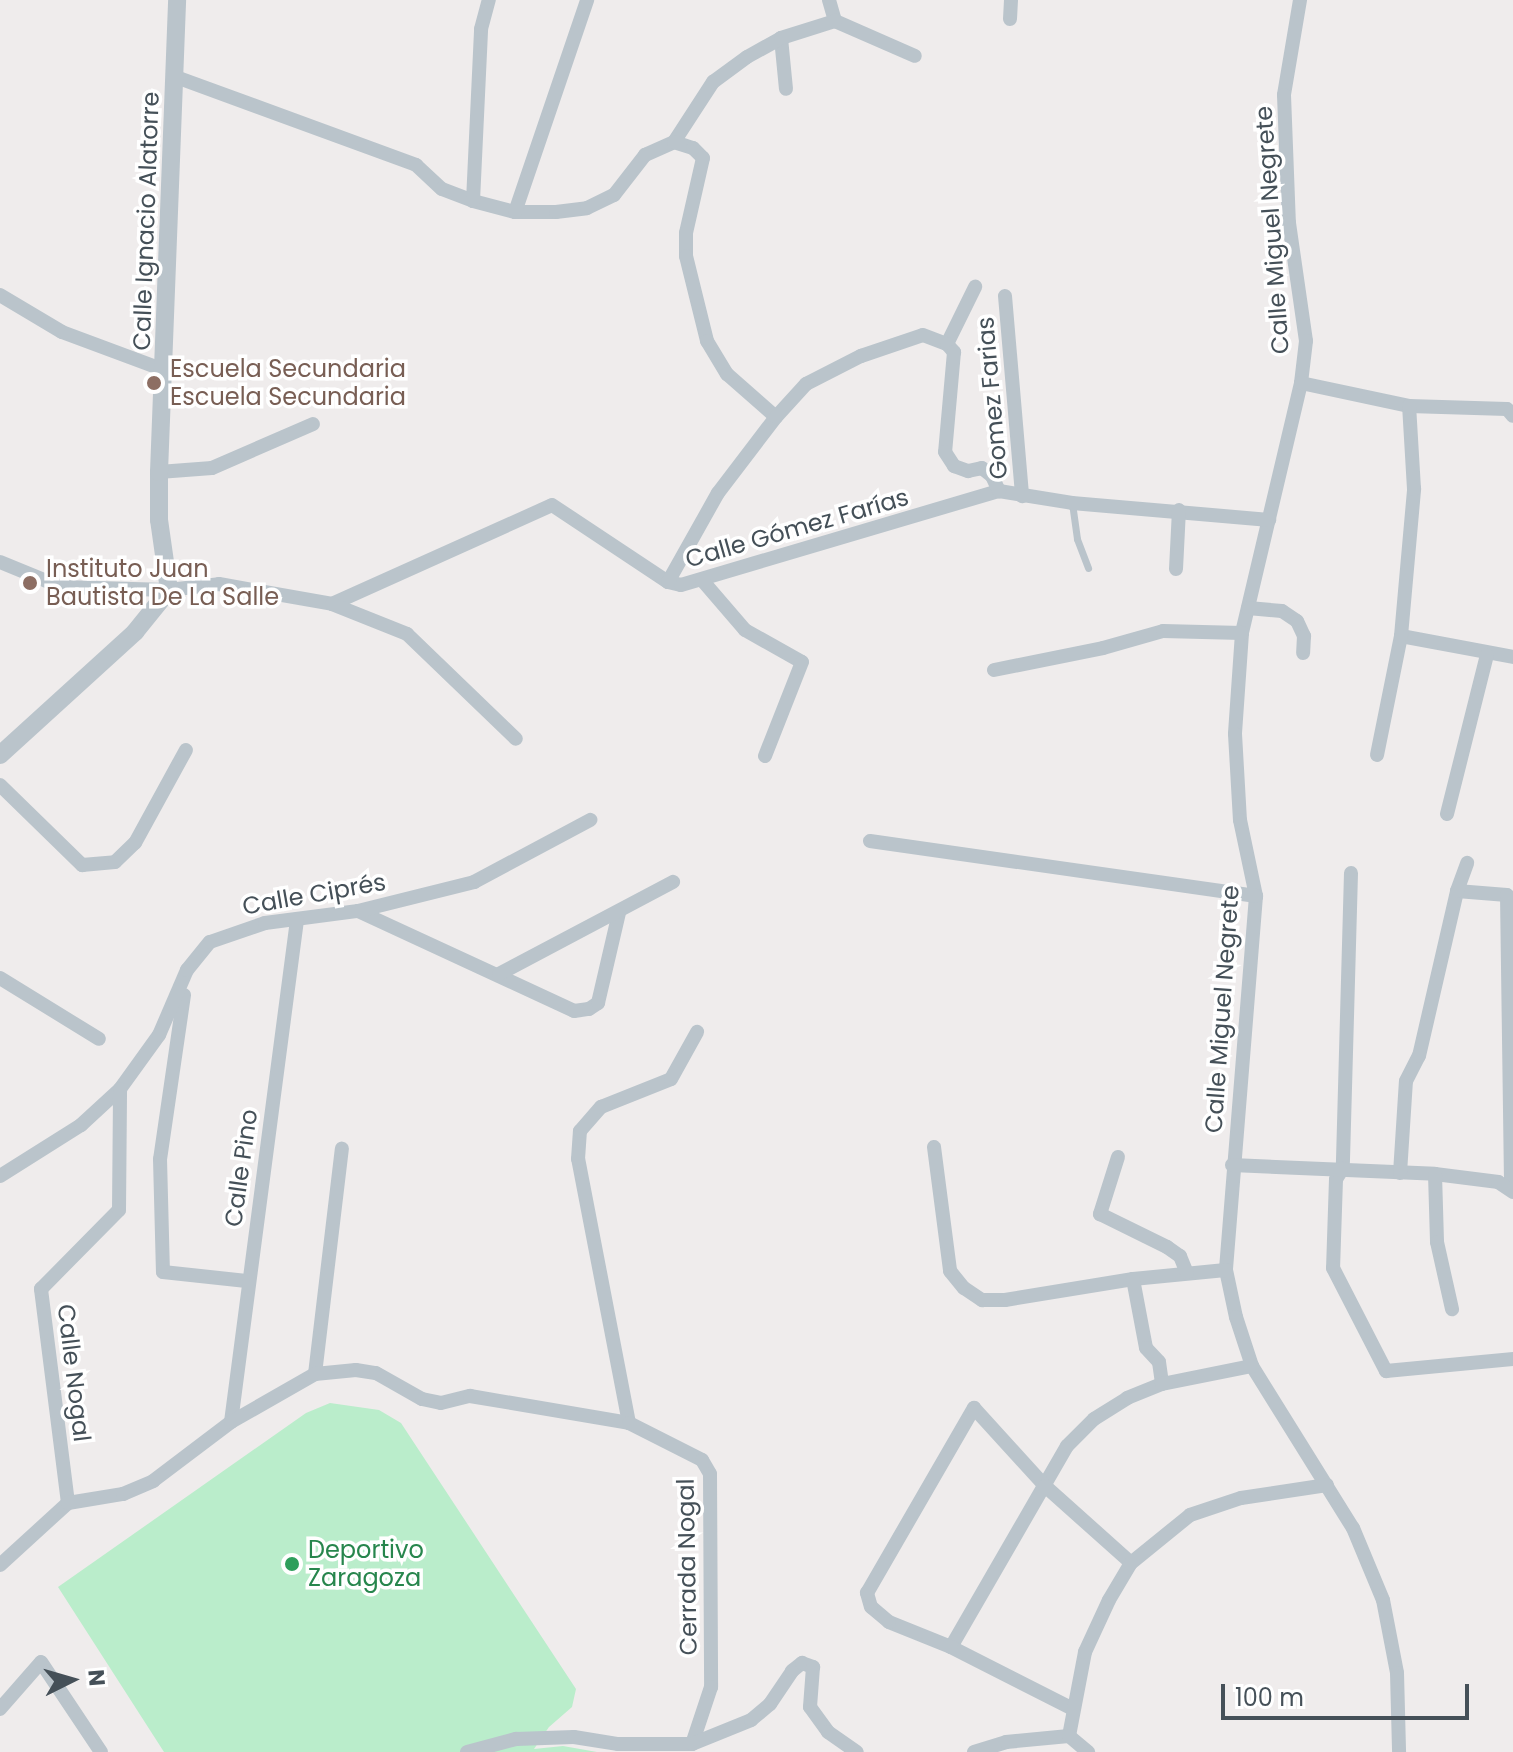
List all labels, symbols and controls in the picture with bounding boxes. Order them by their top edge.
street label: Calle Ignacio Alatorre [127,91,165,351]
street label: Calle Miguel Negrete [1249,105,1295,355]
street label: Gomez Farias [971,316,1013,480]
place label: Escuela Secundaria Escuela Secundaria [170,355,406,411]
marker: Escuela Secundaria Escuela Secundaria [145,374,163,392]
street label: Calle Gómez Farías [682,482,912,574]
place label: Instituto Juan Bautista De La Salle [46,555,279,611]
marker: Instituto Juan Bautista De La Salle [21,574,39,592]
street label: Calle Ciprés [240,867,388,921]
street label: Calle Miguel Negrete [1199,884,1245,1134]
street label: Calle Pino [219,1107,263,1229]
street label: Calle Nogal [51,1303,97,1443]
street label: Cerrada Nogal [671,1478,703,1656]
place label: Deportivo Zaragoza [308,1536,424,1592]
marker: Deportivo Zaragoza [283,1555,301,1573]
north arrow [32,1640,112,1720]
text: N [80,1668,113,1687]
scale bar [1225,1668,1473,1718]
text: 100 m [1235,1681,1304,1714]

